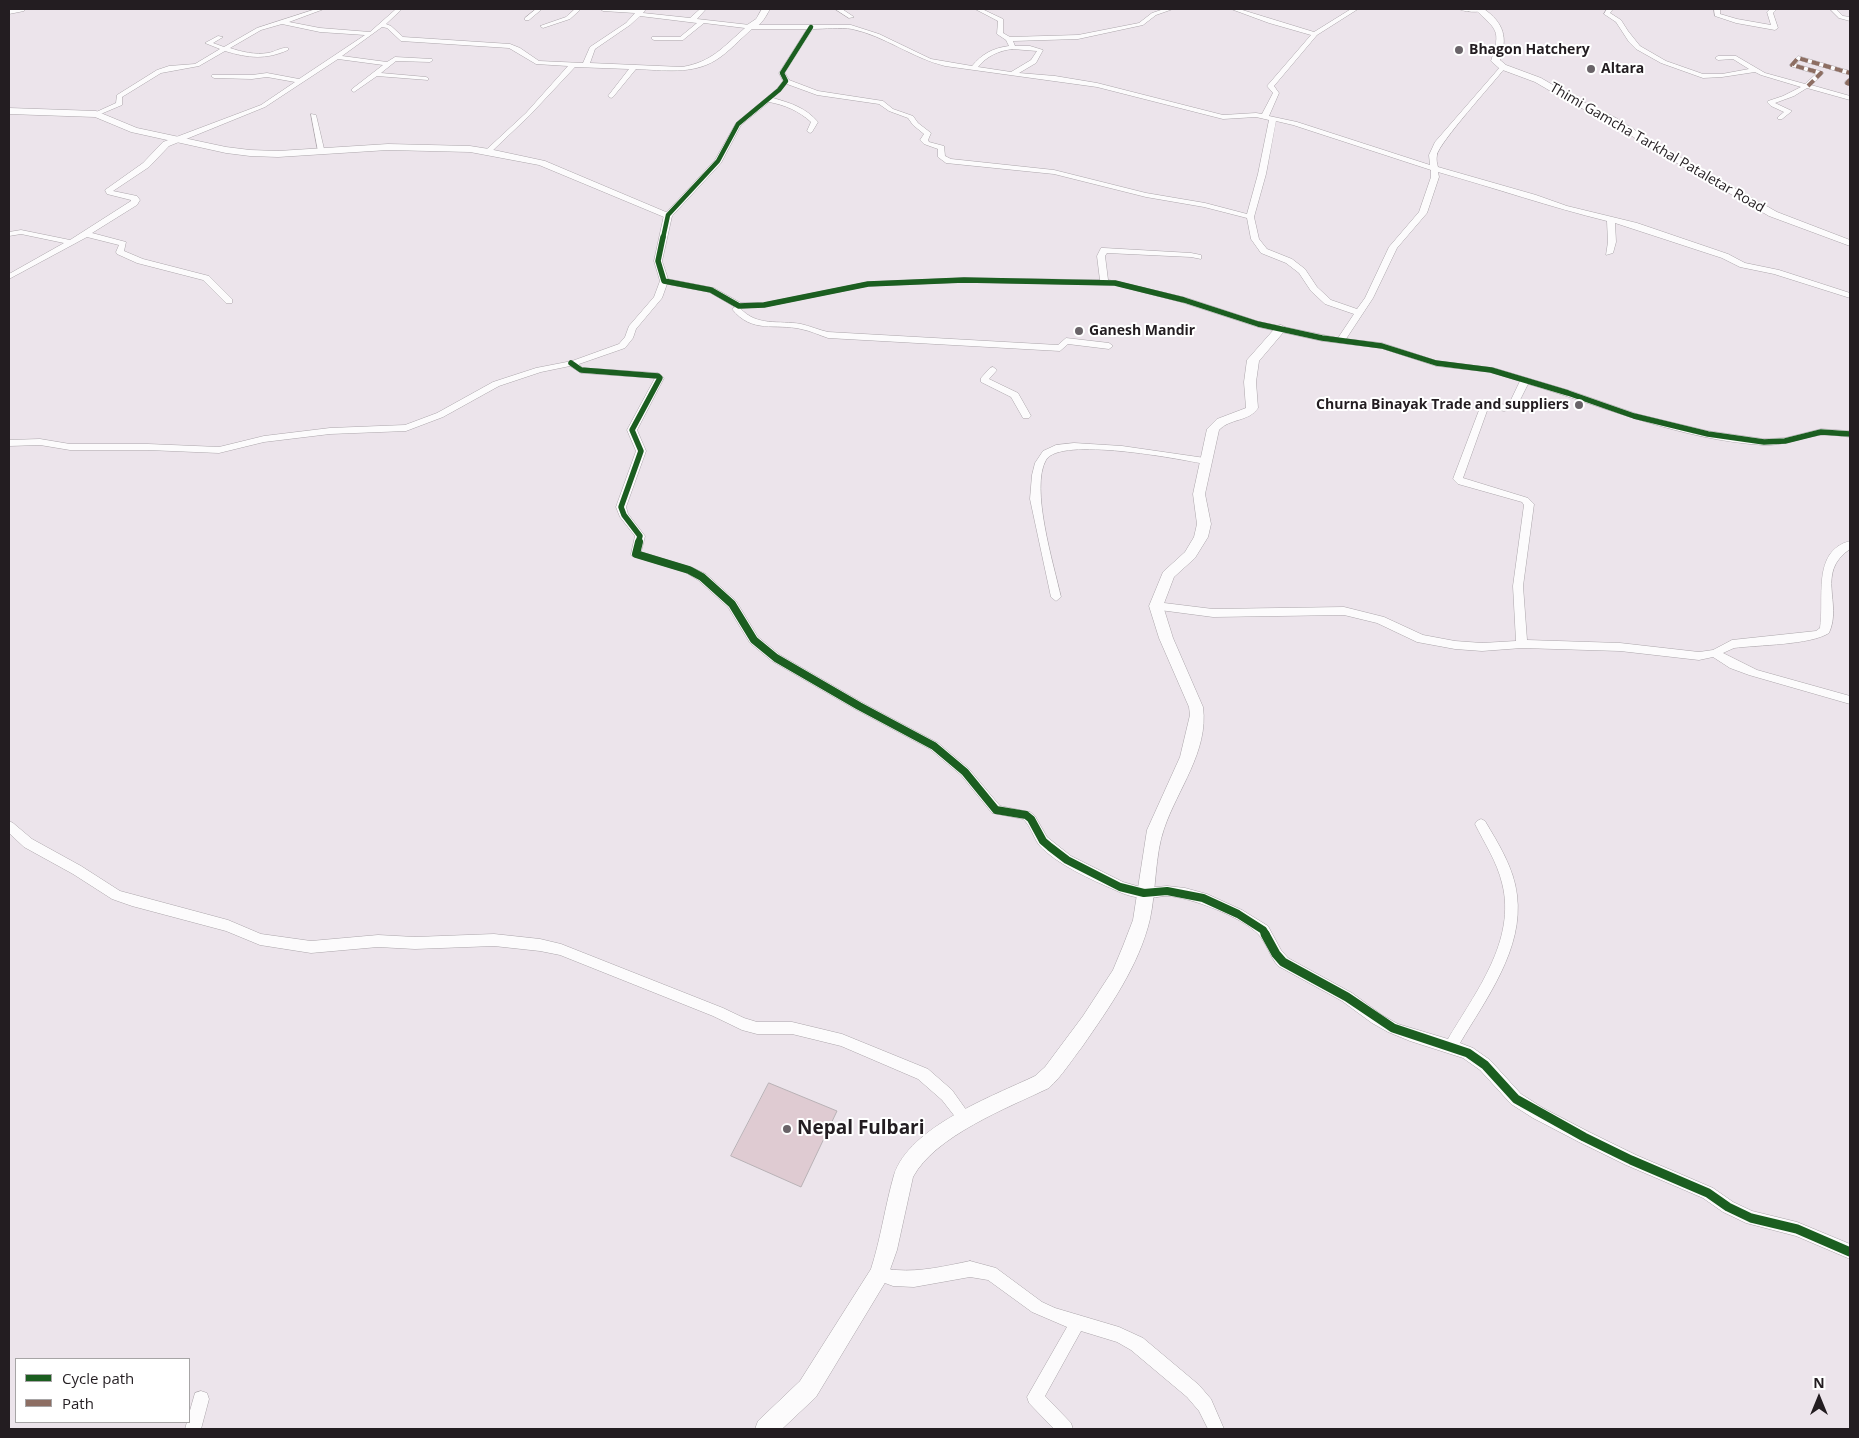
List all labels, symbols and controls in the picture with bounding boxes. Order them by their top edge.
place label: Bhagon Hatchery [1469,42,1590,58]
marker: Bhagon Hatchery [1453,44,1465,56]
place label: Altara [1601,61,1644,77]
marker: Altara [1585,63,1597,75]
street label: Thimi Gamcha Tarkhal Pataletar Road [1546,79,1768,217]
place label: Ganesh Mandir [1089,323,1195,339]
marker: Ganesh Mandir [1073,325,1085,337]
place label: Churna Binayak Trade and suppliers [1316,397,1569,413]
marker: Churna Binayak Trade and suppliers [1573,399,1585,411]
place label: Nepal Fulbari [797,1118,925,1140]
marker: Nepal Fulbari [781,1123,793,1135]
legend [15,1358,190,1423]
text: Cycle path [62,1368,134,1388]
north arrow [1794,1373,1844,1423]
text: N [1813,1373,1825,1392]
text: Path [62,1393,94,1413]

